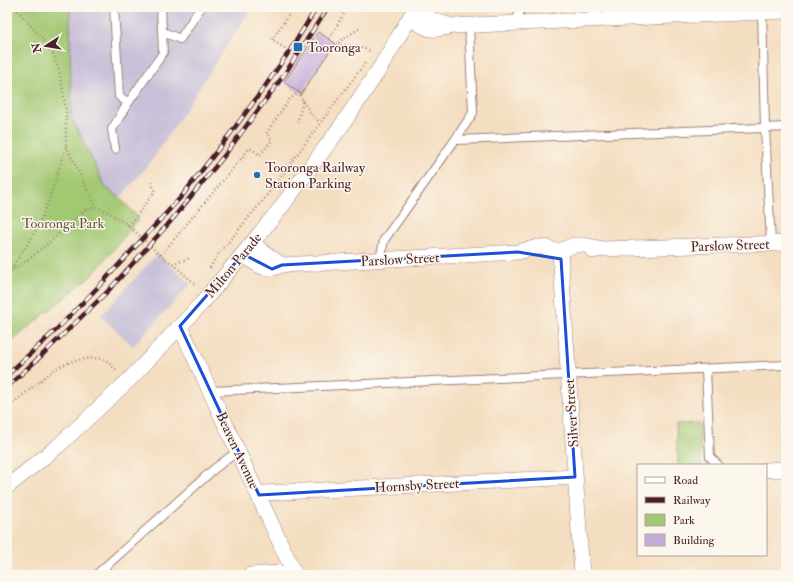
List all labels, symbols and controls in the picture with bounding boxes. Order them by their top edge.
north arrow [26,26,66,66]
place label: Tooronga [307,39,361,56]
text: N [29,41,44,55]
marker: Tooronga [292,41,304,53]
place label: Tooronga Railway Station Parking [265,159,366,192]
marker: Tooronga Railway Station Parking [252,170,262,180]
park label: Tooronga Park [22,215,104,232]
street label: Milton Parade [201,229,266,301]
street label: Parslow Street [690,236,770,255]
street label: Parslow Street [360,249,440,270]
street label: Silver Street [561,378,582,448]
street label: Beaven Avenue [212,409,263,492]
legend [637,464,767,556]
text: Road [673,473,698,488]
street label: Hornsby Street [374,475,460,497]
text: Railway [673,493,711,508]
text: Park [673,513,695,528]
text: Building [673,533,716,548]

